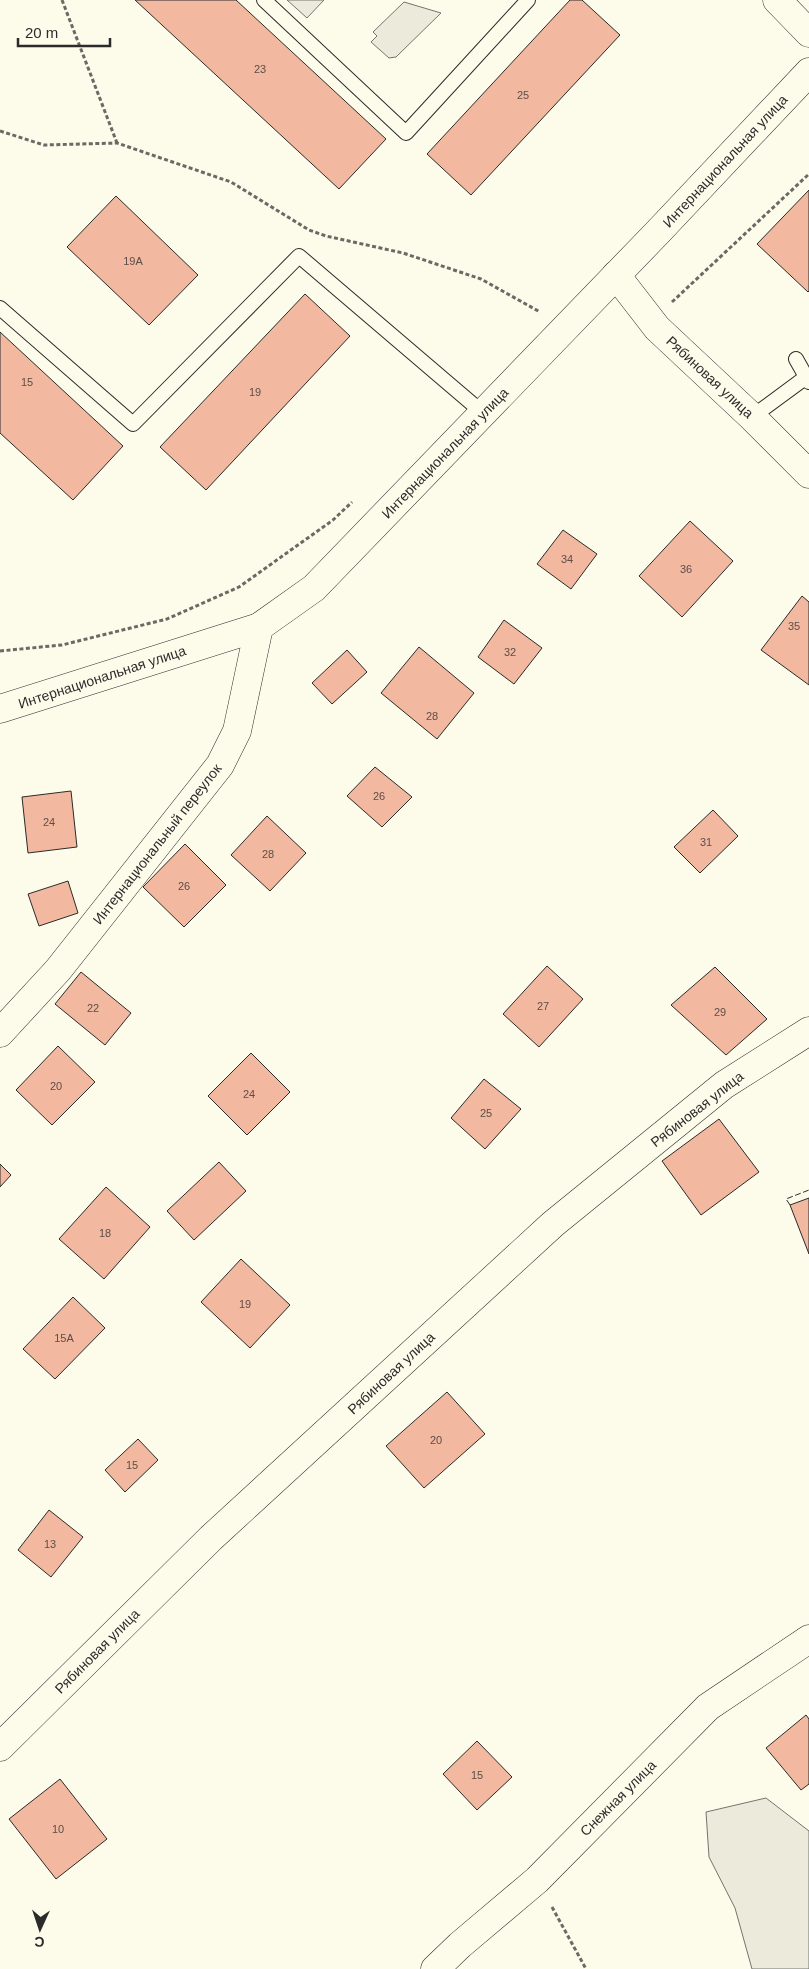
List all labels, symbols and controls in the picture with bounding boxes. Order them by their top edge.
scale bar [18,15,110,47]
text: 20 m [25,24,58,41]
house number: 23 [254,63,266,75]
house number: 25 [517,89,529,101]
street label: Интернациональная улица [659,91,791,231]
house number: 19А [123,255,143,267]
street label: Рябиновая улица [663,333,757,421]
house number: 15 [21,376,33,388]
street label: Интернациональная улица [378,384,512,522]
house number: 19 [249,386,261,398]
house number: 34 [561,553,573,565]
house number: 36 [680,563,692,575]
house number: 35 [788,620,800,632]
street label: Интернациональная улица [16,642,188,712]
house number: 32 [504,646,516,658]
house number: 28 [426,710,438,722]
street label: Интернациональный переулок [89,760,225,927]
house number: 26 [373,790,385,802]
house number: 24 [43,816,55,828]
house number: 31 [700,836,712,848]
house number: 28 [262,848,274,860]
house number: 26 [178,880,190,892]
house number: 27 [537,1000,549,1012]
house number: 22 [87,1002,99,1014]
house number: 29 [714,1006,726,1018]
street label: Рябиновая улица [648,1068,747,1150]
house number: 20 [50,1080,62,1092]
house number: 24 [243,1088,255,1100]
house number: 25 [480,1107,492,1119]
house number: 18 [99,1227,111,1239]
house number: 19 [239,1298,251,1310]
street label: Рябиновая улица [344,1329,438,1417]
house number: 15А [54,1332,74,1344]
house number: 20 [430,1434,442,1446]
house number: 15 [126,1459,138,1471]
house number: 13 [44,1538,56,1550]
street label: Рябиновая улица [51,1605,143,1697]
street label: Снежная улица [577,1757,659,1839]
house number: 15 [471,1769,483,1781]
house number: 10 [52,1823,64,1835]
north arrow [15,1904,65,1954]
text: С [34,1934,45,1950]

